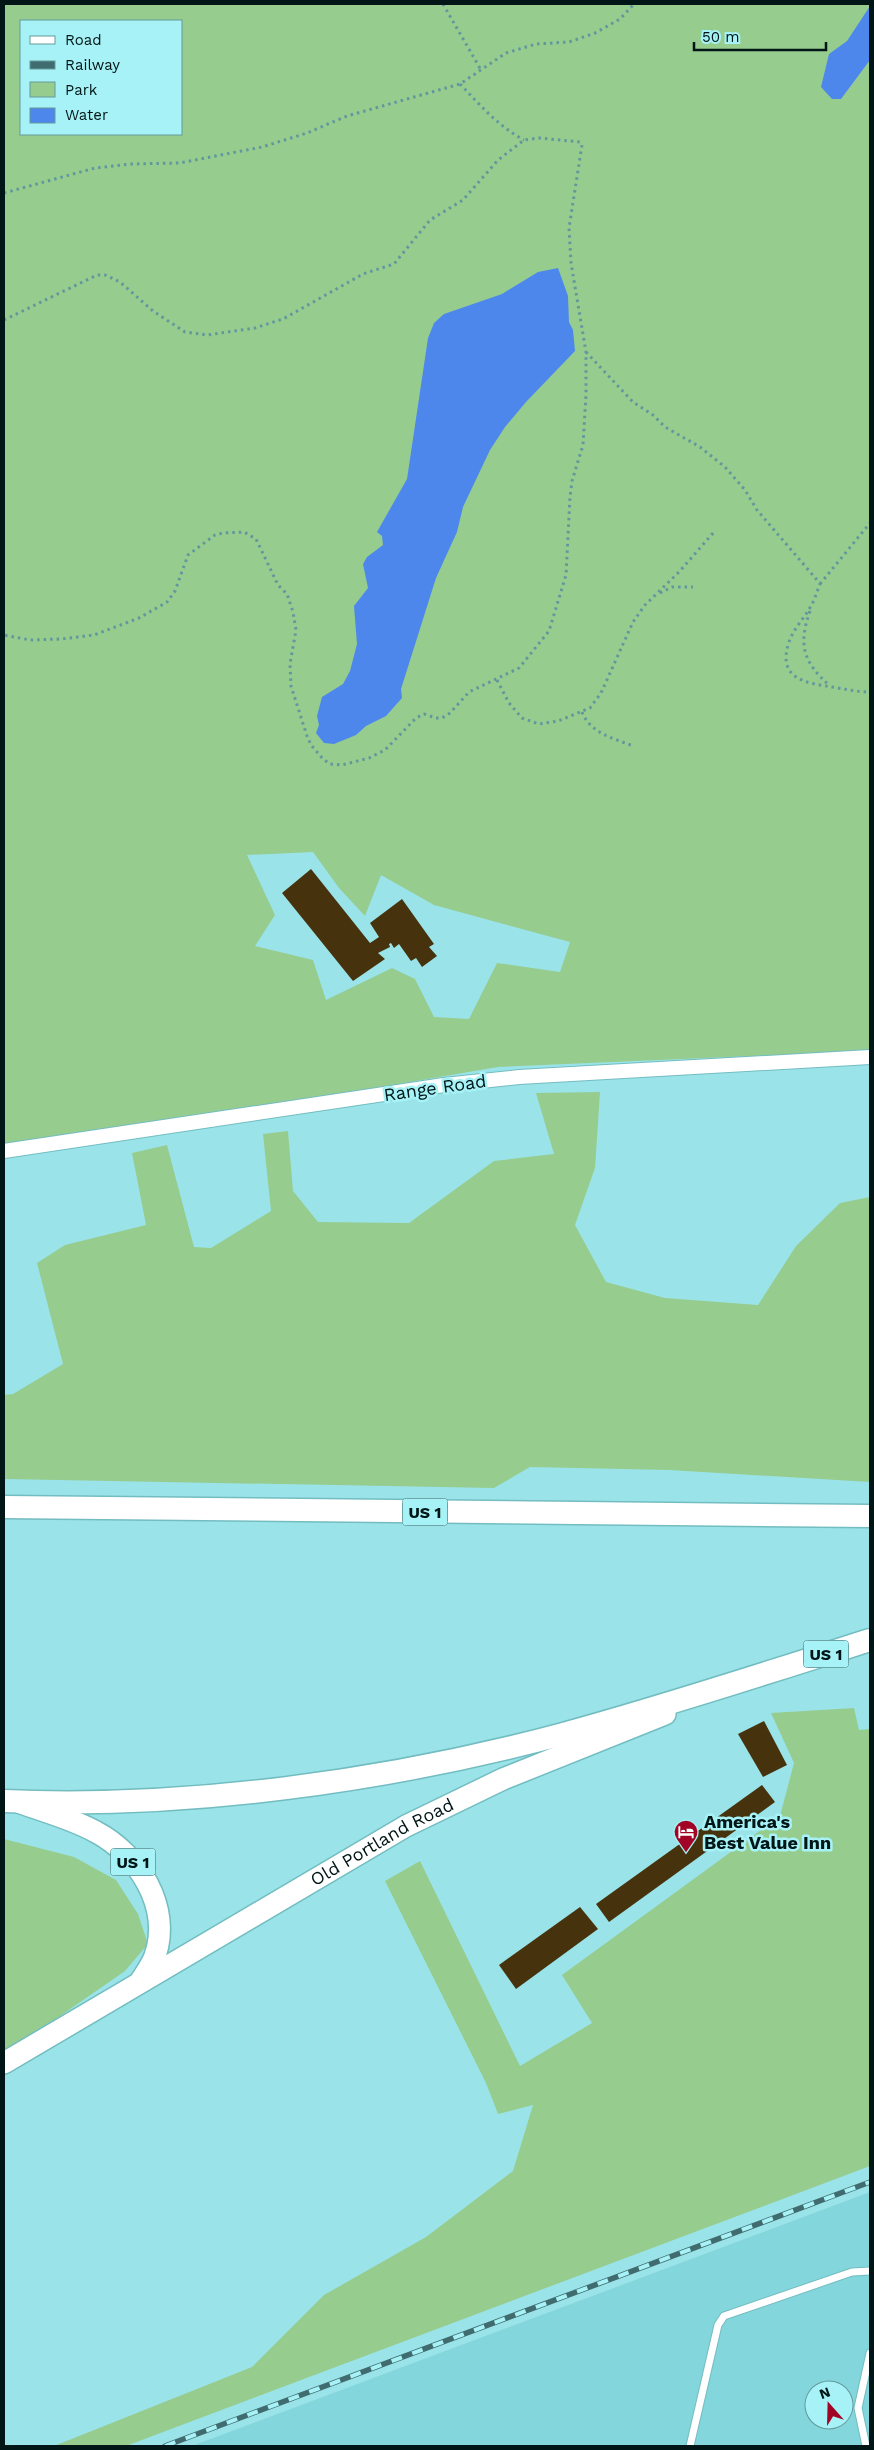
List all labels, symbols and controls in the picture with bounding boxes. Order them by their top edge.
legend [20,20,182,135]
scale bar [694,20,826,52]
text: 50 m [702,28,739,46]
text: Road [65,31,102,49]
text: Railway [65,56,120,74]
text: Park [65,81,98,99]
text: Water [65,106,108,124]
street label: Range Road [382,1070,488,1105]
road number: US 1 [402,1498,448,1525]
road number: US 1 [804,1640,848,1668]
street label: Old Portland Road [306,1794,457,1890]
place label: America's Best Value Inn [704,1811,831,1853]
hotel icon: America's Best Value Inn [673,1819,699,1853]
road number: US 1 [110,1848,156,1875]
north arrow [804,2380,854,2430]
text: N [817,2383,832,2402]

